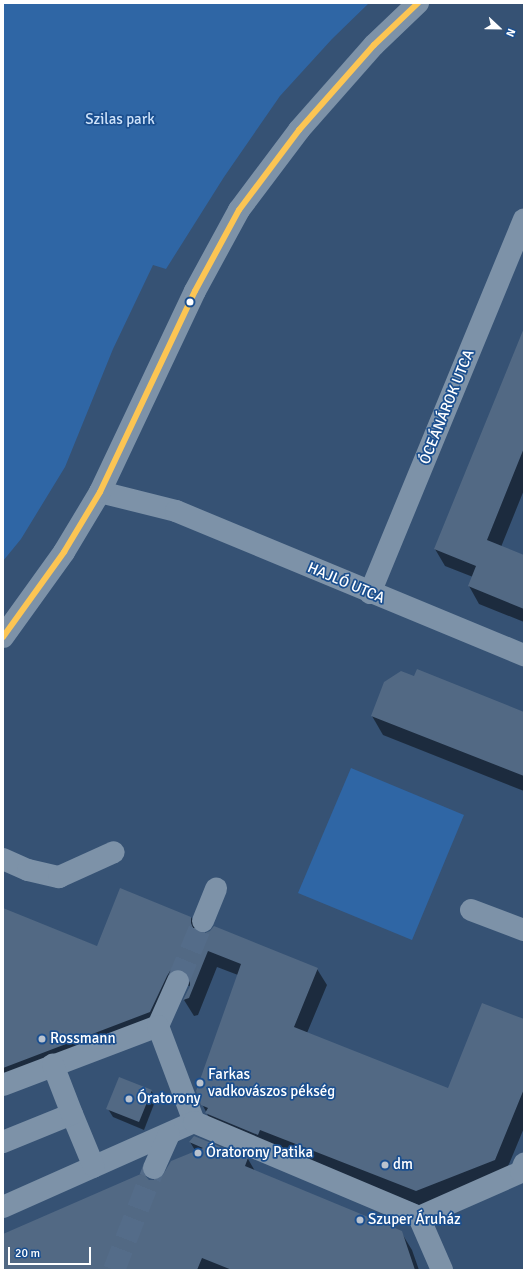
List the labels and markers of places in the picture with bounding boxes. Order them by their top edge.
unlabelled marker [185,297,195,307]
place label: Rossmann [50,1030,116,1048]
marker: Rossmann [37,1034,47,1044]
place label: Farkas vadkovászos pékség [208,1065,335,1100]
marker: Farkas vadkovászos pékség [195,1078,205,1088]
place label: Óratorony [137,1090,201,1108]
marker: Óratorony [124,1094,134,1104]
place label: Óratorony Patika [206,1144,313,1162]
marker: Óratorony Patika [193,1148,203,1158]
place label: dm [393,1156,413,1174]
marker: dm [380,1160,390,1170]
place label: Szuper Áruház [368,1211,461,1229]
marker: Szuper Áruház [355,1215,365,1225]

